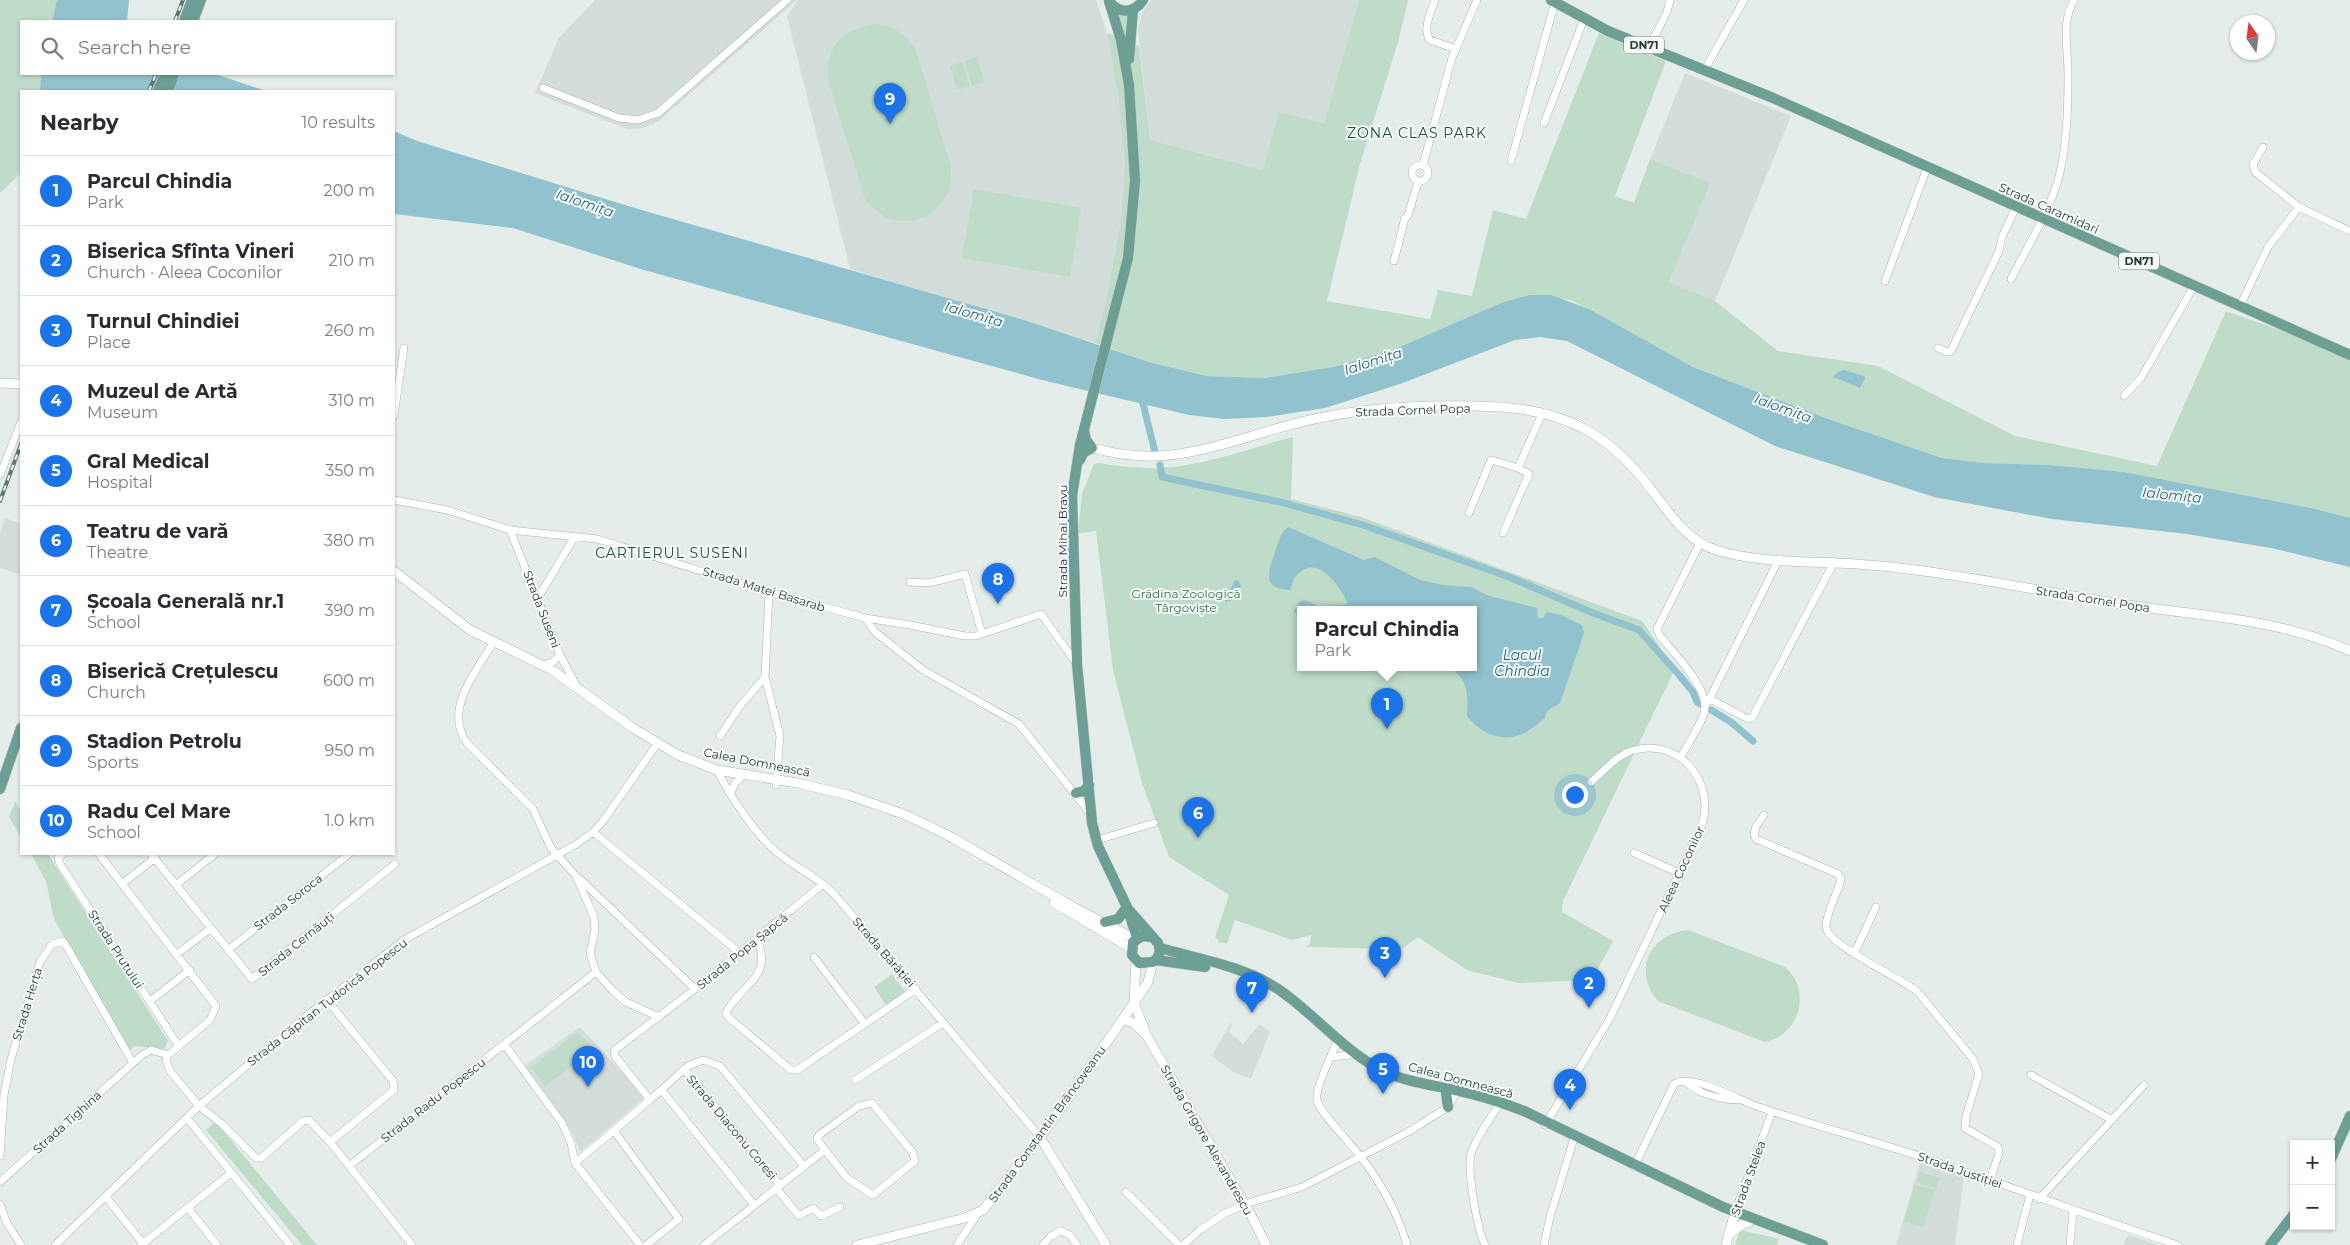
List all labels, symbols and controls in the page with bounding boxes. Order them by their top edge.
north arrow [2230,15,2275,60]
search box [20,20,395,75]
icon: search [38,34,66,62]
text: Search here [78,36,191,59]
road number: DN71 [1624,36,1664,54]
pin: 9 [874,83,906,124]
text: Nearby [40,110,119,135]
text: 10 results [302,113,375,132]
district label: ZONA CLAS PARK [1347,124,1487,142]
text: Parcul Chindia [87,170,232,193]
street label: Strada Caramidari [1997,179,2101,237]
text: 1 [53,181,59,200]
text: 200 m [324,181,375,200]
water label: Ialomița [554,185,616,221]
text: Park [87,193,124,212]
text: Biserica Sfînta Vineri [87,240,294,263]
text: 2 [51,251,61,270]
text: 210 m [328,251,375,270]
road number: DN71 [2119,252,2159,270]
text: Church · Aleea Coconilor [87,263,283,282]
water label: Ialomița [943,297,1005,331]
text: Turnul Chindiei [87,310,239,333]
text: 3 [51,321,61,340]
text: 260 m [324,321,375,340]
text: Place [87,333,131,352]
water label: Ialomița [1342,343,1404,379]
text: Muzeul de Artă [87,380,238,403]
water label: Ialomița [1752,389,1814,427]
text: 4 [50,391,62,410]
text: 310 m [328,391,375,410]
street label: Strada Cornel Popa [1355,400,1471,420]
text: Museum [87,403,158,422]
text: Gral Medical [87,450,210,473]
text: 5 [51,461,61,480]
text: 350 m [325,461,375,480]
text: Hospital [87,473,153,492]
water label: Ialomița [2141,483,2203,507]
street label: Strada Mihai Bravu [1055,484,1070,598]
text: Teatru de vară [87,520,228,543]
text: 6 [51,531,61,550]
text: 380 m [324,531,375,550]
text: Theatre [87,543,148,562]
district label: CARTIERUL SUSENI [595,544,749,562]
street label: Strada Matei Basarab [701,563,827,615]
pin: 8 [982,563,1014,604]
street label: Strada Suseni [520,568,564,650]
street label: Strada Cornel Popa [2035,583,2151,615]
park label: Grădina Zoologică Târgoviște [1131,586,1241,615]
text: Școala Generală nr.1 [87,590,284,613]
text: 7 [51,601,61,620]
text: 390 m [324,601,375,620]
popup [1297,606,1477,671]
text: School [87,613,141,632]
text: Parcul Chindia [1314,618,1460,641]
text: Park [1314,641,1351,660]
water label: Lacul Chindia [1494,646,1550,680]
text: Biserică Crețulescu [87,660,279,683]
text: 8 [51,671,61,690]
text: 600 m [323,671,375,690]
text: Church [87,683,146,702]
pin: 1 [1371,688,1403,729]
text: Stadion Petrolu [87,730,242,753]
text: 9 [51,741,61,760]
text: 950 m [324,741,375,760]
street label: Calea Domnească [702,744,812,780]
text: Sports [87,753,139,772]
your location [1562,782,1588,808]
pin: 6 [1182,797,1214,838]
text: Radu Cel Mare [87,800,231,823]
text: 10 [47,811,65,830]
text: 1.0 km [325,811,375,830]
text: School [87,823,141,842]
street label: Aleea Coconilor [1655,823,1708,914]
street label: Strada Soroca [251,871,325,933]
street label: Strada Prutului [85,907,147,991]
street label: Strada Cernăuți [255,909,337,979]
street label: Strada Popa Șapcă [693,910,791,992]
street label: Strada Bărăției [849,914,919,990]
street label: Strada Căpitan Tudorică Popescu [244,935,410,1069]
pin: 3 [1369,937,1401,978]
street label: Strada Herța [9,966,45,1042]
pin: 2 [1573,967,1605,1008]
pin: 7 [1236,972,1268,1013]
street label: Strada Constantin Brâncoveanu [985,1043,1109,1205]
pin: 10 [572,1046,604,1087]
pin: 5 [1367,1053,1399,1094]
street label: Strada Radu Popescu [378,1054,488,1146]
street label: Calea Domnească [1407,1059,1515,1101]
street label: Strada Grigore Alexandrescu [1158,1062,1256,1218]
pin: 4 [1554,1069,1586,1110]
street label: Strada Diaconu Coresi [684,1071,780,1183]
street label: Strada Tighina [30,1087,104,1157]
street label: Strada Stelea [1727,1138,1769,1218]
map controls [2290,1140,2335,1230]
button: + [2290,1140,2335,1185]
street label: Strada Justiției [1916,1148,2004,1192]
button: − [2290,1185,2335,1230]

